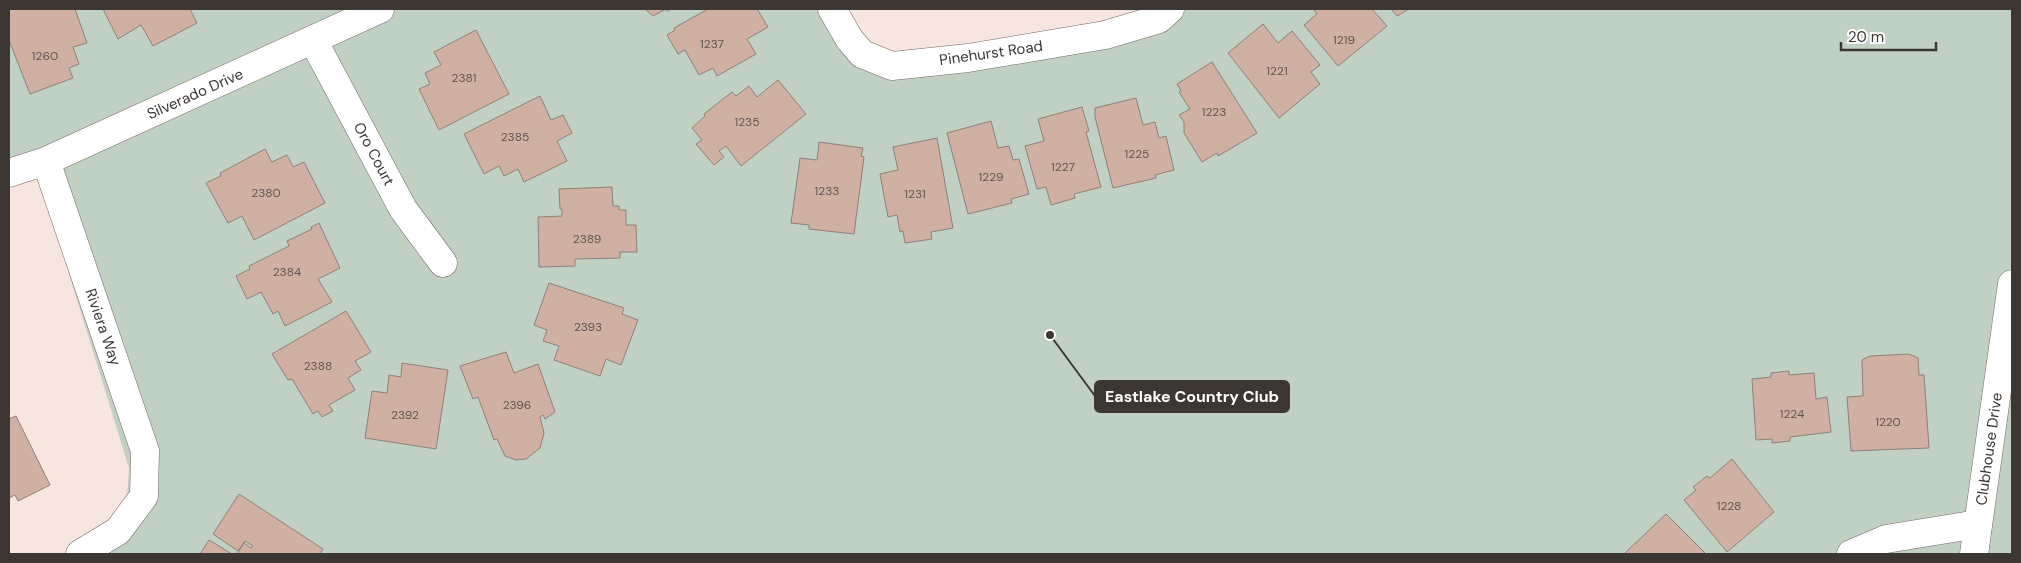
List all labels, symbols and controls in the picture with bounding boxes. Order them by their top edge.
scale bar [1841,20,1936,52]
text: 20 m [1848,27,1884,47]
house number: 1219 [1333,32,1355,48]
house number: 1237 [700,36,724,52]
street label: Pinehurst Road [938,36,1044,70]
house number: 1260 [32,48,58,64]
house number: 1221 [1266,63,1288,79]
street label: Silverado Drive [144,64,246,124]
house number: 2381 [452,70,476,86]
house number: 1223 [1202,104,1226,120]
house number: 1235 [734,114,760,130]
street label: Oro Court [349,119,399,189]
house number: 2385 [501,129,529,145]
house number: 1225 [1125,146,1149,162]
house number: 1227 [1051,159,1075,175]
house number: 1229 [979,169,1003,185]
house number: 1233 [815,183,839,199]
house number: 2380 [251,185,281,201]
house number: 1231 [904,186,926,202]
house number: 2389 [573,231,601,247]
house number: 2384 [273,264,301,280]
street label: Riviera Way [80,286,126,369]
house number: 2393 [574,319,602,335]
house number: 2388 [304,358,332,374]
callout: Eastlake Country Club [1095,381,1289,412]
text: Eastlake Country Club [1105,386,1279,407]
street label: Clubhouse Drive [1971,391,2007,507]
house number: 2396 [503,397,531,413]
house number: 1224 [1780,406,1804,422]
house number: 2392 [391,407,419,423]
house number: 1220 [1875,414,1901,430]
house number: 1228 [1717,498,1741,514]

